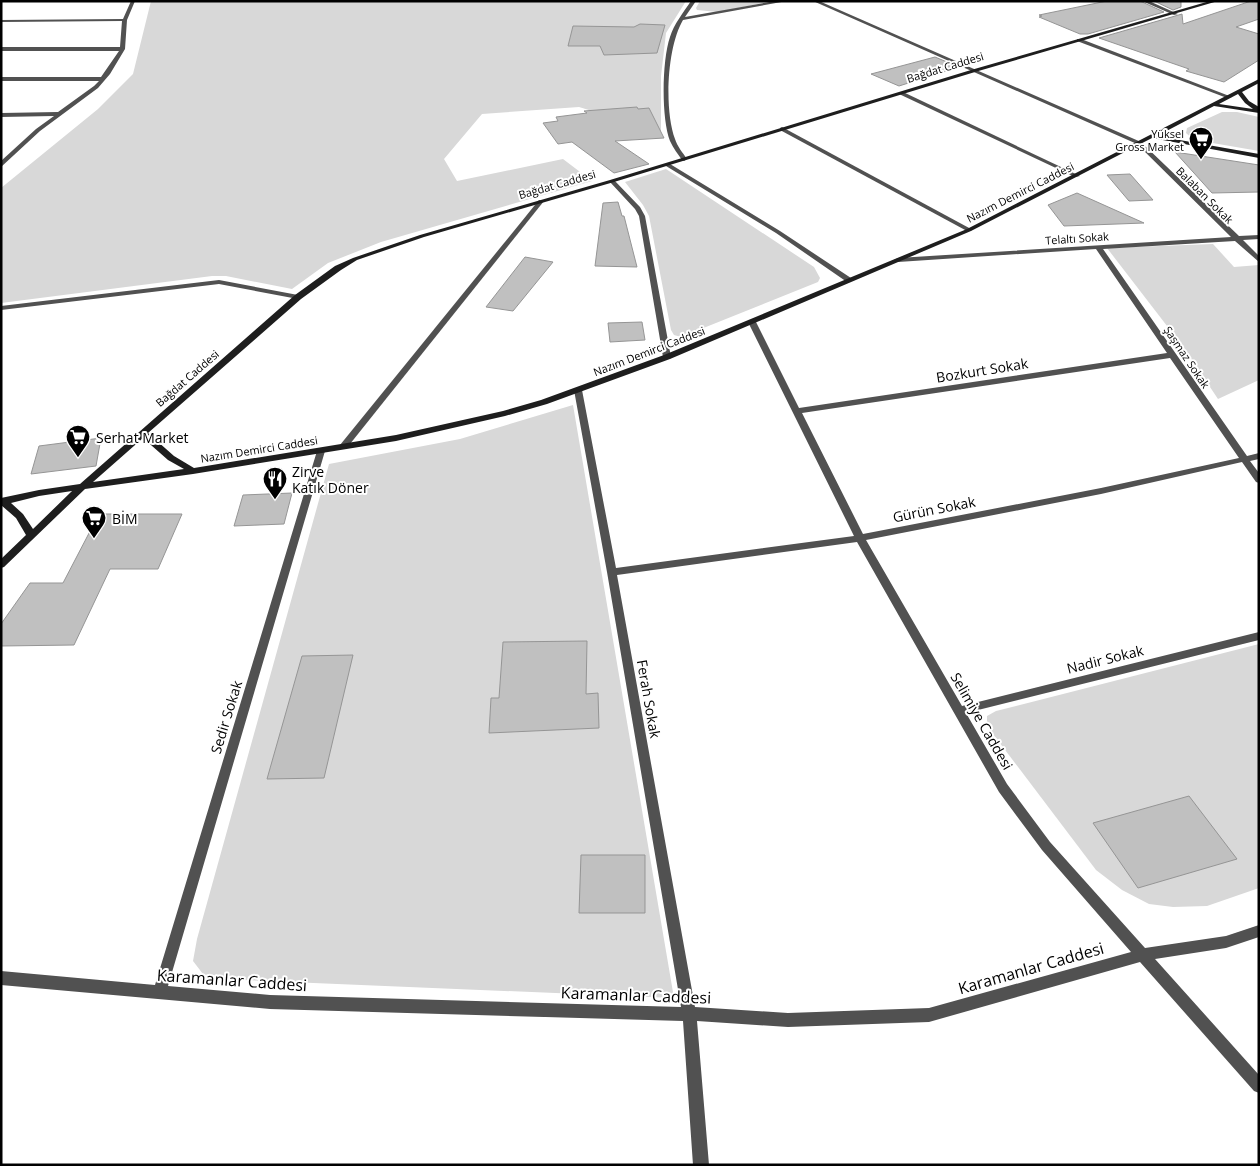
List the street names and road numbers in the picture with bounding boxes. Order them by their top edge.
street label: Bağdat Caddesi [905,48,985,86]
street label: Nazım Demirci Caddesi [964,158,1076,226]
street label: Balaban Sokak [1173,163,1237,227]
street label: Bağdat Caddesi [517,166,597,202]
street label: Telaltı Sokak [1045,228,1110,248]
street label: Nazım Demirci Caddesi [591,323,707,379]
street label: Şaşmaz Sokak [1161,323,1213,391]
street label: Bağdat Caddesi [152,346,222,410]
street label: Bozkurt Sokak [935,353,1030,387]
street label: Nazım Demirci Caddesi [199,432,319,466]
street label: Gürün Sokak [891,492,978,526]
street label: Nadir Sokak [1065,640,1146,678]
street label: Ferah Sokak [633,658,665,740]
street label: Selimiye Caddesi [946,669,1018,773]
street label: Sedir Sokak [206,677,246,756]
street label: Karamanlar Caddesi [956,937,1106,999]
street label: Karamanlar Caddesi [156,964,308,996]
street label: Karamanlar Caddesi [560,981,712,1009]

